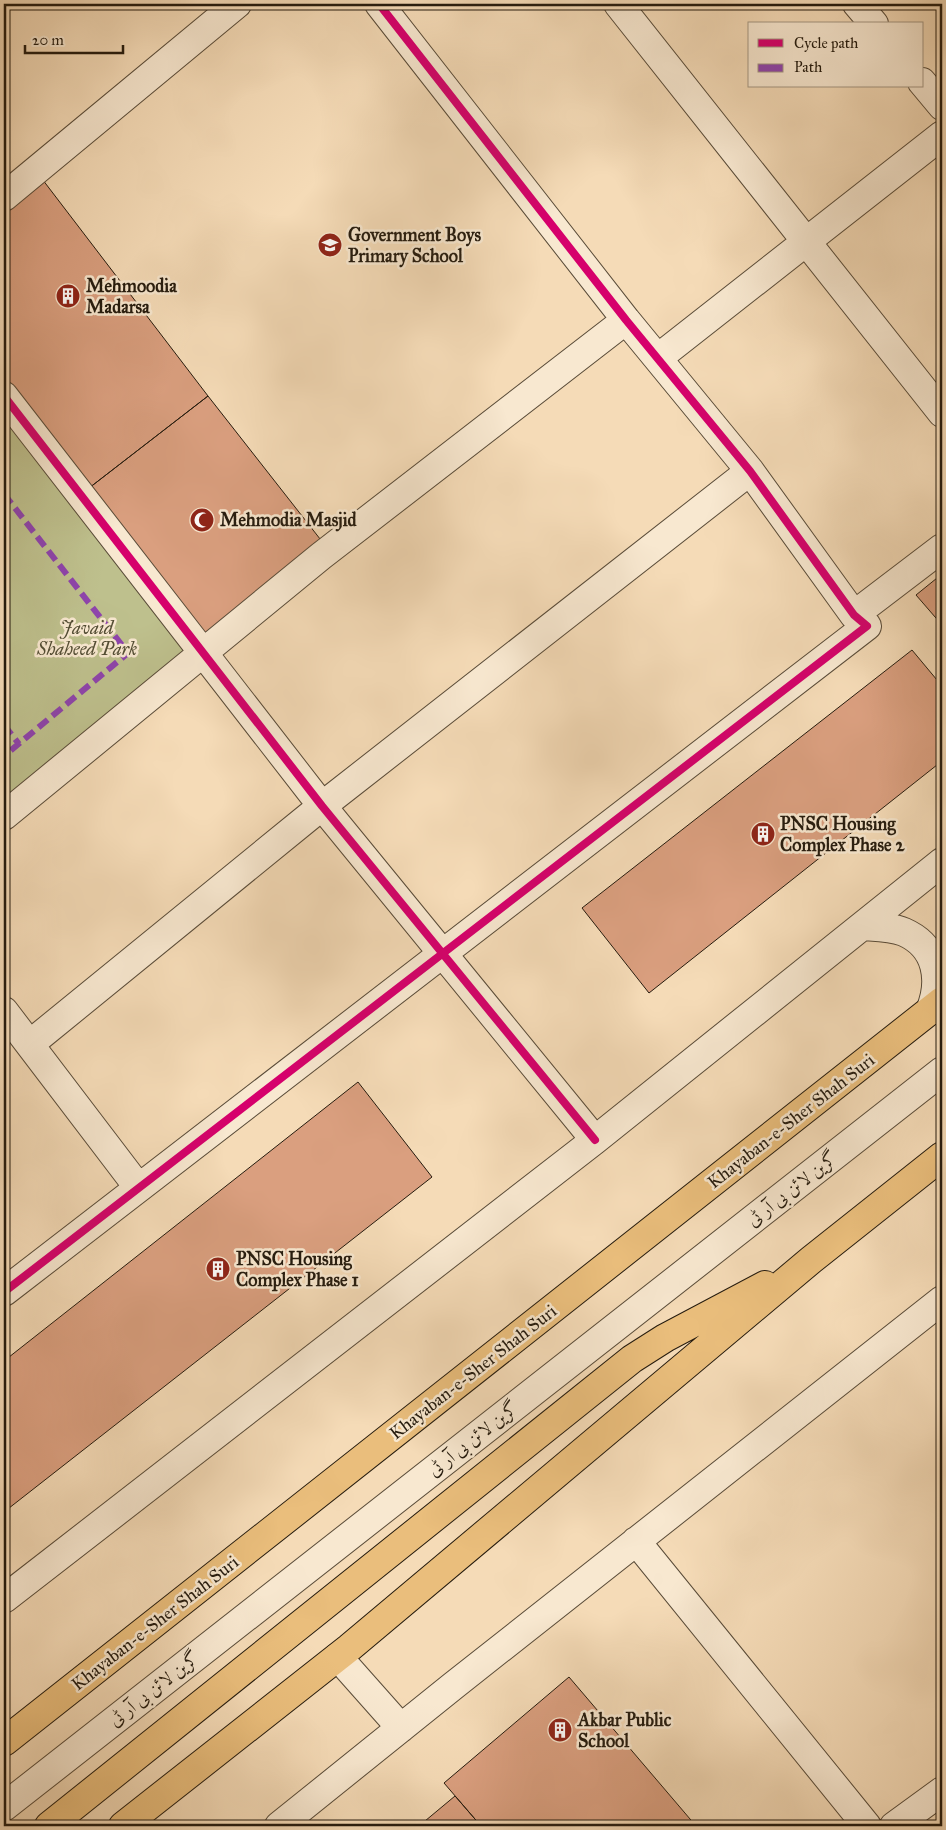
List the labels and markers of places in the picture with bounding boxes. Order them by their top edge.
place label: Government Boys Primary School [348,224,481,268]
school or university icon: Government Boys Primary School [317,232,343,258]
place label: Mehmoodia Madarsa [86,275,177,318]
building icon: Mehmoodia Madarsa [55,283,81,309]
mosque icon: Mehmodia Masjid [189,507,215,533]
place label: Mehmodia Masjid [220,509,358,532]
place label: PNSC Housing Complex Phase 2 [780,813,905,857]
building icon: PNSC Housing Complex Phase 2 [750,821,776,847]
place label: PNSC Housing Complex Phase 1 [236,1248,359,1292]
building icon: PNSC Housing Complex Phase 1 [205,1256,231,1282]
place label: Akbar Public School [577,1709,672,1752]
building icon: Akbar Public School [547,1717,573,1743]

